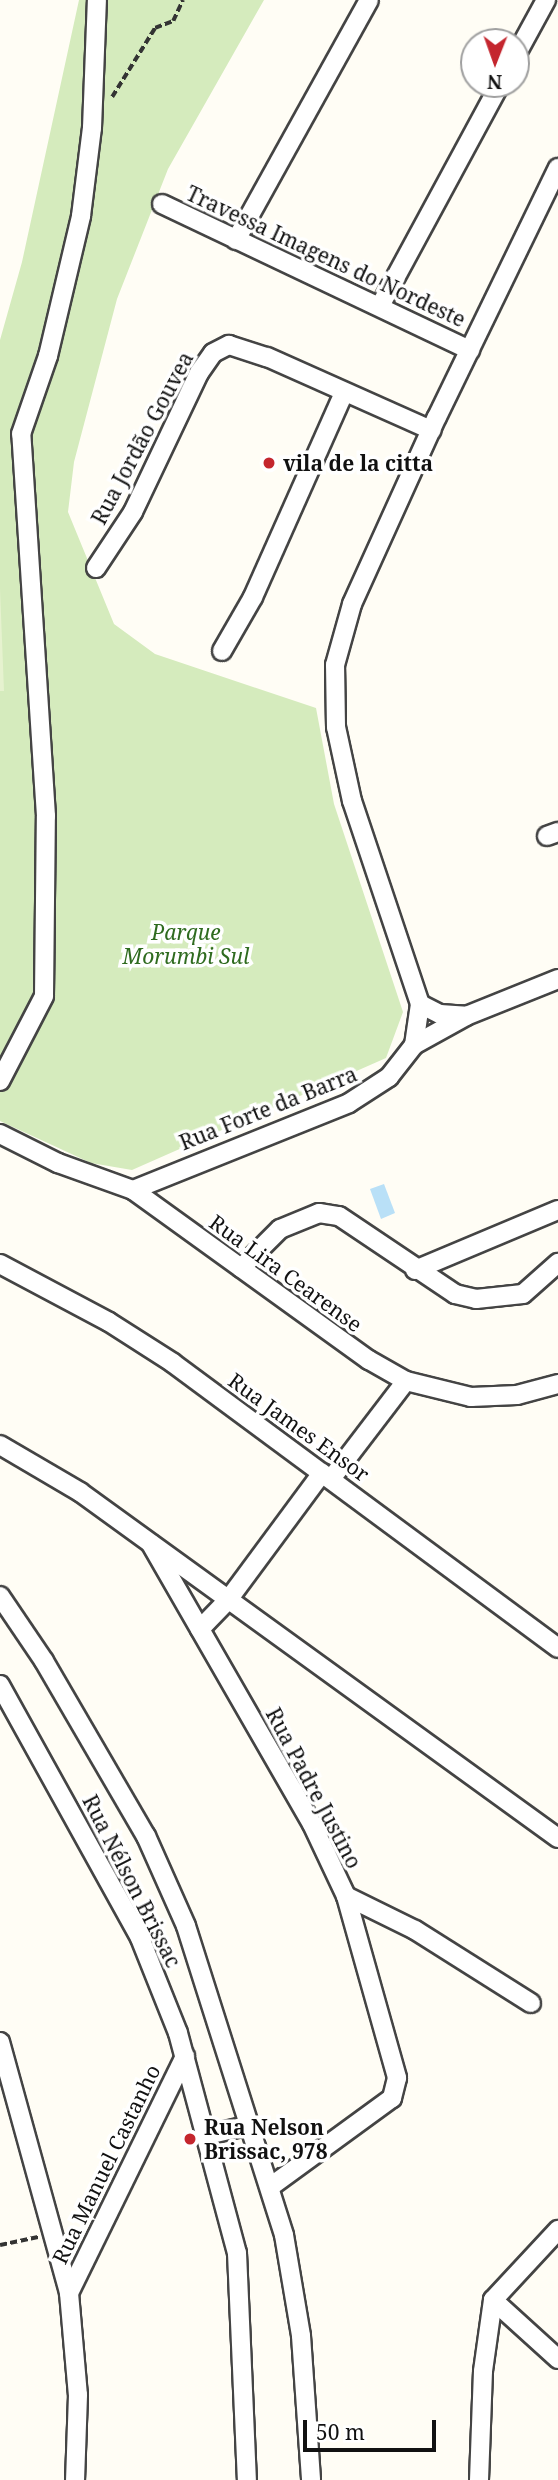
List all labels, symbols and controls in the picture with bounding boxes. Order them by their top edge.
north arrow [460,28,530,98]
text: N [487,69,502,95]
street label: Travessa Imagens do Nordeste [183,180,469,332]
street label: Rua Jordão Gouvea [86,347,198,529]
place label: vila de la citta [283,450,433,476]
marker: vila de la citta [261,455,277,471]
park label: Parque Morumbi Sul [122,919,250,969]
street label: Rua Forte da Barra [176,1061,360,1155]
street label: Rua Lira Cearense [205,1209,367,1337]
street label: Rua James Ensor [224,1367,374,1487]
street label: Rua Padre Justino [261,1703,367,1873]
street label: Rua Nélson Brissac [78,1791,186,1971]
street label: Rua Manuel Castanho [47,2060,165,2268]
place label: Rua Nelson Brissac, 978 [204,2114,328,2164]
marker: Rua Nelson Brissac, 978 [182,2131,198,2147]
scale bar [306,2406,439,2450]
text: 50 m [316,2418,365,2446]

